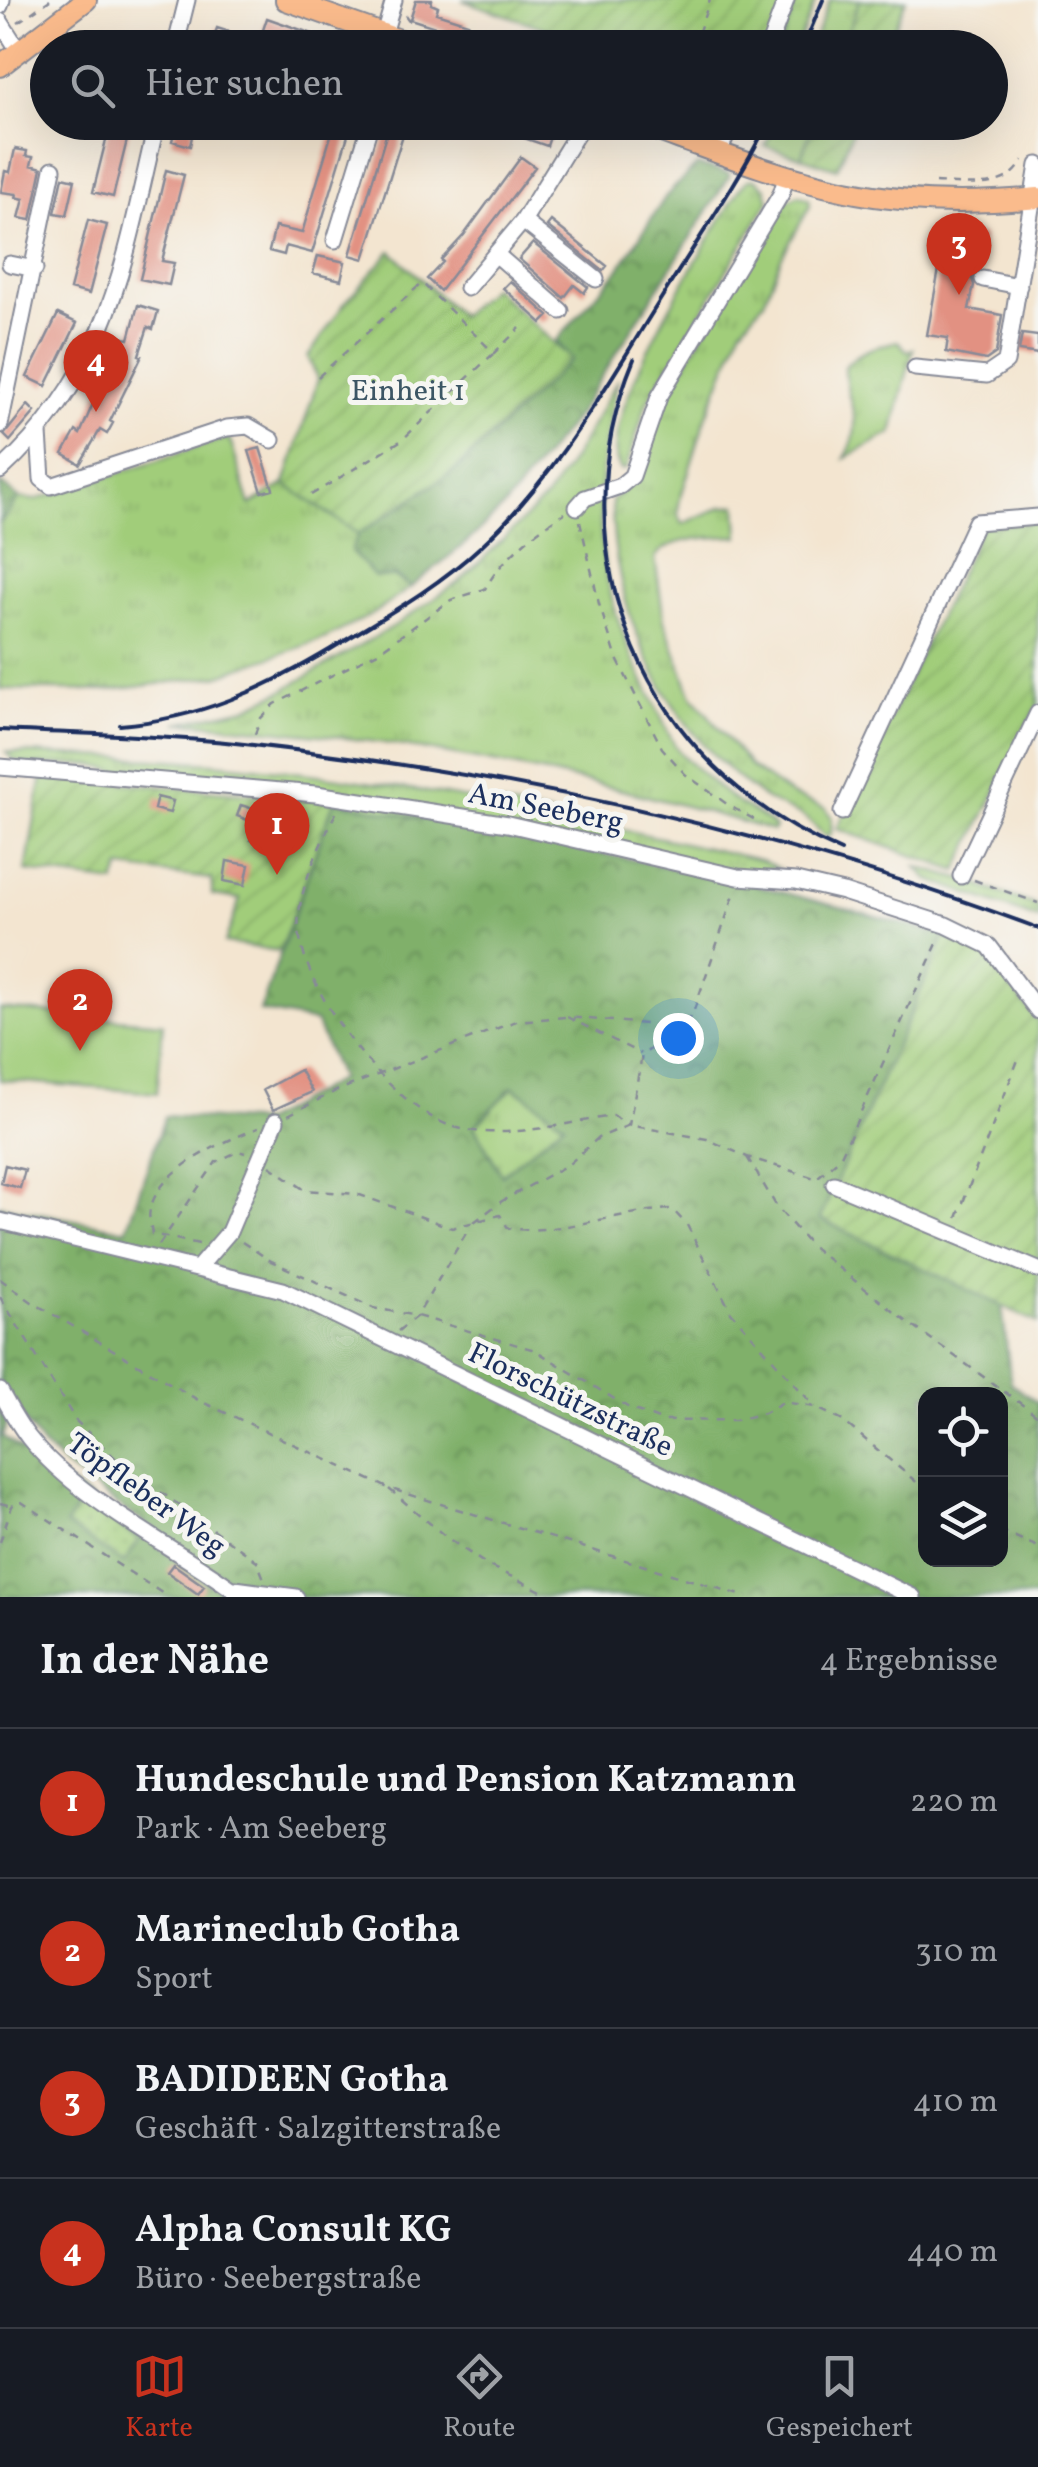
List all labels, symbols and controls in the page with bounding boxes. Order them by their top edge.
search box [30,30,1008,140]
icon: search [65,58,120,113]
text: Hier suchen [145,59,344,112]
pin: 3 [926,212,992,295]
pin: 4 [64,330,128,412]
park label: Einheit 1 [351,371,465,413]
street label: Am Seeberg [464,773,627,845]
pin: 1 [244,792,310,875]
pin: 2 [48,968,112,1051]
your location [653,1013,704,1064]
street label: Florschützstraße [461,1333,680,1469]
map controls [918,1387,1008,1567]
button: locate [918,1387,1008,1477]
street label: Töpfleber Weg [58,1424,234,1568]
button: layers [918,1477,1008,1567]
text: In der Nähe [40,1633,269,1692]
text: 4 Ergebnisse [820,1640,998,1684]
text: Hundeschule und Pension Katzmann [135,1755,796,1808]
text: 1 [66,1781,79,1825]
text: 220 m [910,1781,998,1825]
text: Park · Am Seeberg [135,1808,387,1852]
text: Marineclub Gotha [135,1905,460,1958]
text: 2 [64,1931,81,1975]
text: 310 m [915,1931,998,1975]
text: Sport [135,1958,213,2002]
text: BADIDEEN Gotha [135,2055,449,2108]
text: 3 [64,2081,81,2125]
text: 410 m [913,2081,998,2125]
text: Geschäft · Salzgitterstraße [135,2108,501,2152]
text: Alpha Consult KG [135,2205,452,2258]
text: 4 [63,2231,82,2275]
text: 440 m [906,2231,998,2275]
text: Büro · Seebergstraße [135,2258,422,2302]
tab: Karte [125,2349,193,2448]
tab: Route [443,2349,515,2448]
tab: Gespeichert [766,2349,913,2448]

